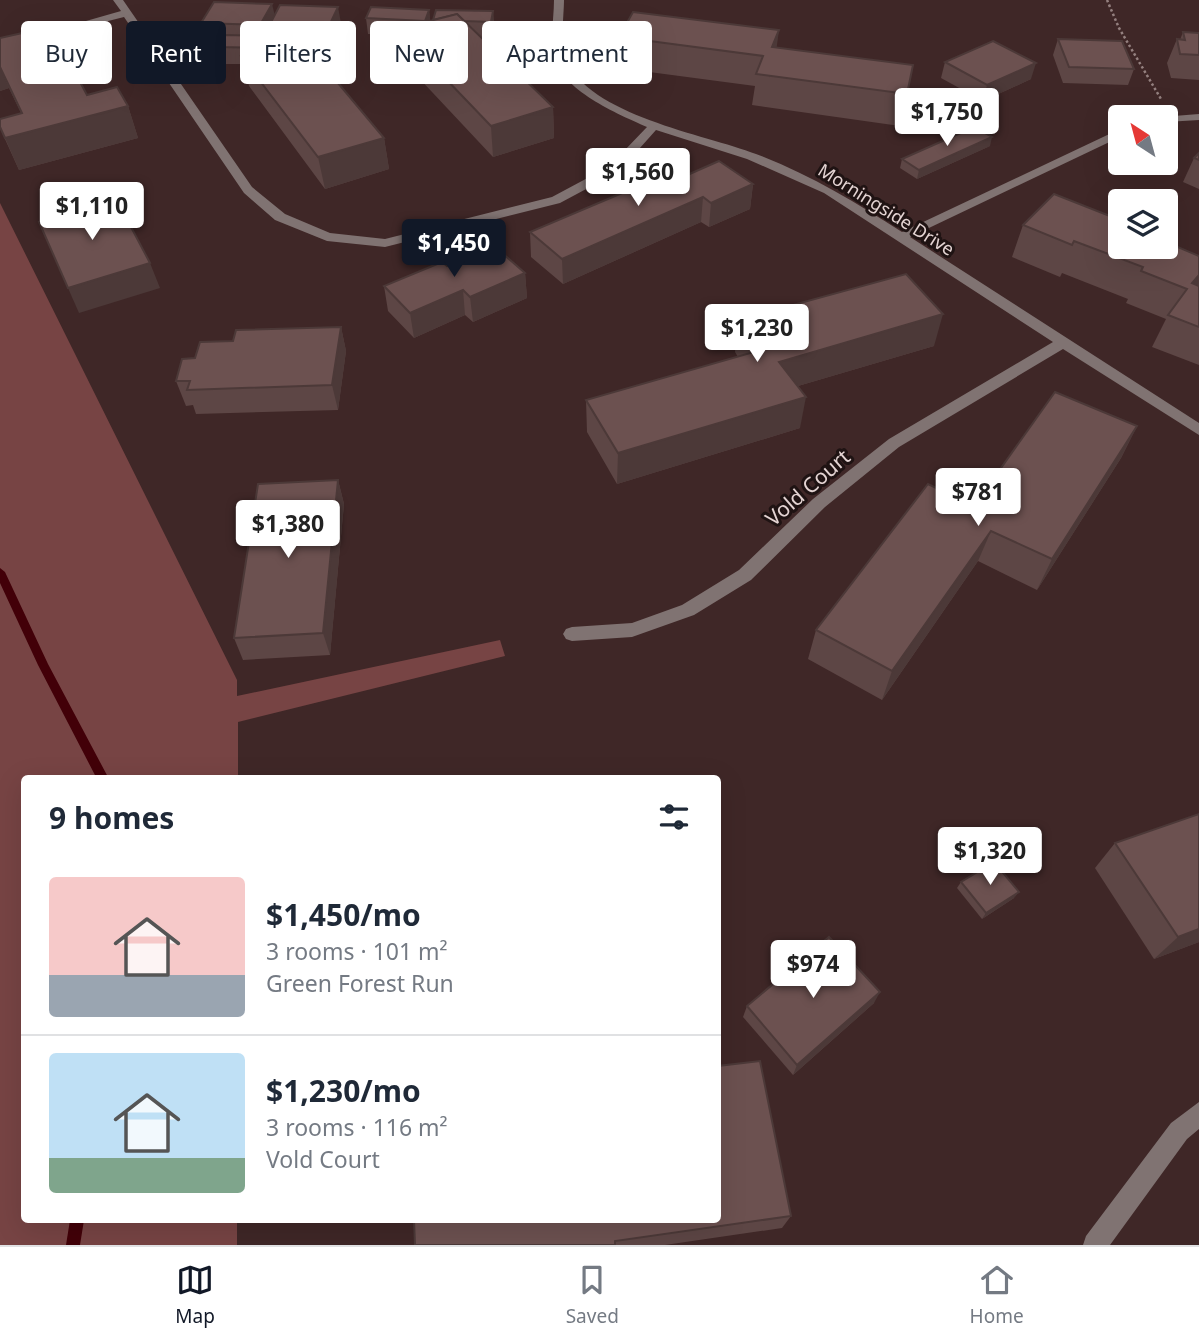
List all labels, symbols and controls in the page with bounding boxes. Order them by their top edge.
chip: Buy [21,21,112,84]
chip: Rent [126,21,226,84]
chip: Filters [240,21,356,84]
chip: New [370,21,468,84]
chip: Apartment [482,21,652,84]
pin: $1,750 [890,88,1004,148]
text: $1,750 [911,95,983,127]
north arrow [1108,105,1178,175]
map controls [1108,105,1178,259]
pin: $1,560 [581,148,695,208]
text: $1,560 [602,155,674,187]
street label: Morningside Drive [814,158,959,261]
pin: $1,110 [35,182,149,242]
text: $1,110 [56,189,128,221]
button: layers [1108,189,1178,259]
pin: $1,450 [397,219,511,279]
text: $1,450 [418,226,490,258]
pin: $1,230 [700,304,814,364]
text: $1,230 [721,311,793,343]
street label: Vold Court [759,442,856,532]
pin: $781 [937,468,1019,528]
text: $781 [952,475,1004,507]
pin: $1,380 [231,500,345,560]
text: $1,380 [252,507,324,539]
text: 9 homes [49,797,174,838]
icon: filters [655,798,693,836]
pin: $1,320 [933,828,1047,887]
text: $1,320 [954,834,1026,866]
text: $1,450/mo [266,894,421,935]
icon: home [105,905,189,989]
text: 3 rooms · 101 m² [266,935,448,967]
pin: $974 [772,940,854,1000]
text: $974 [787,947,839,979]
text: Green Forest Run [266,967,454,999]
text: $1,230/mo [266,1070,421,1111]
icon: home [105,1081,189,1165]
text: 3 rooms · 116 m² [266,1111,448,1143]
text: Vold Court [266,1143,380,1175]
tab: Map [175,1261,215,1329]
tab: Saved [566,1261,619,1329]
tab: Home [970,1261,1024,1329]

